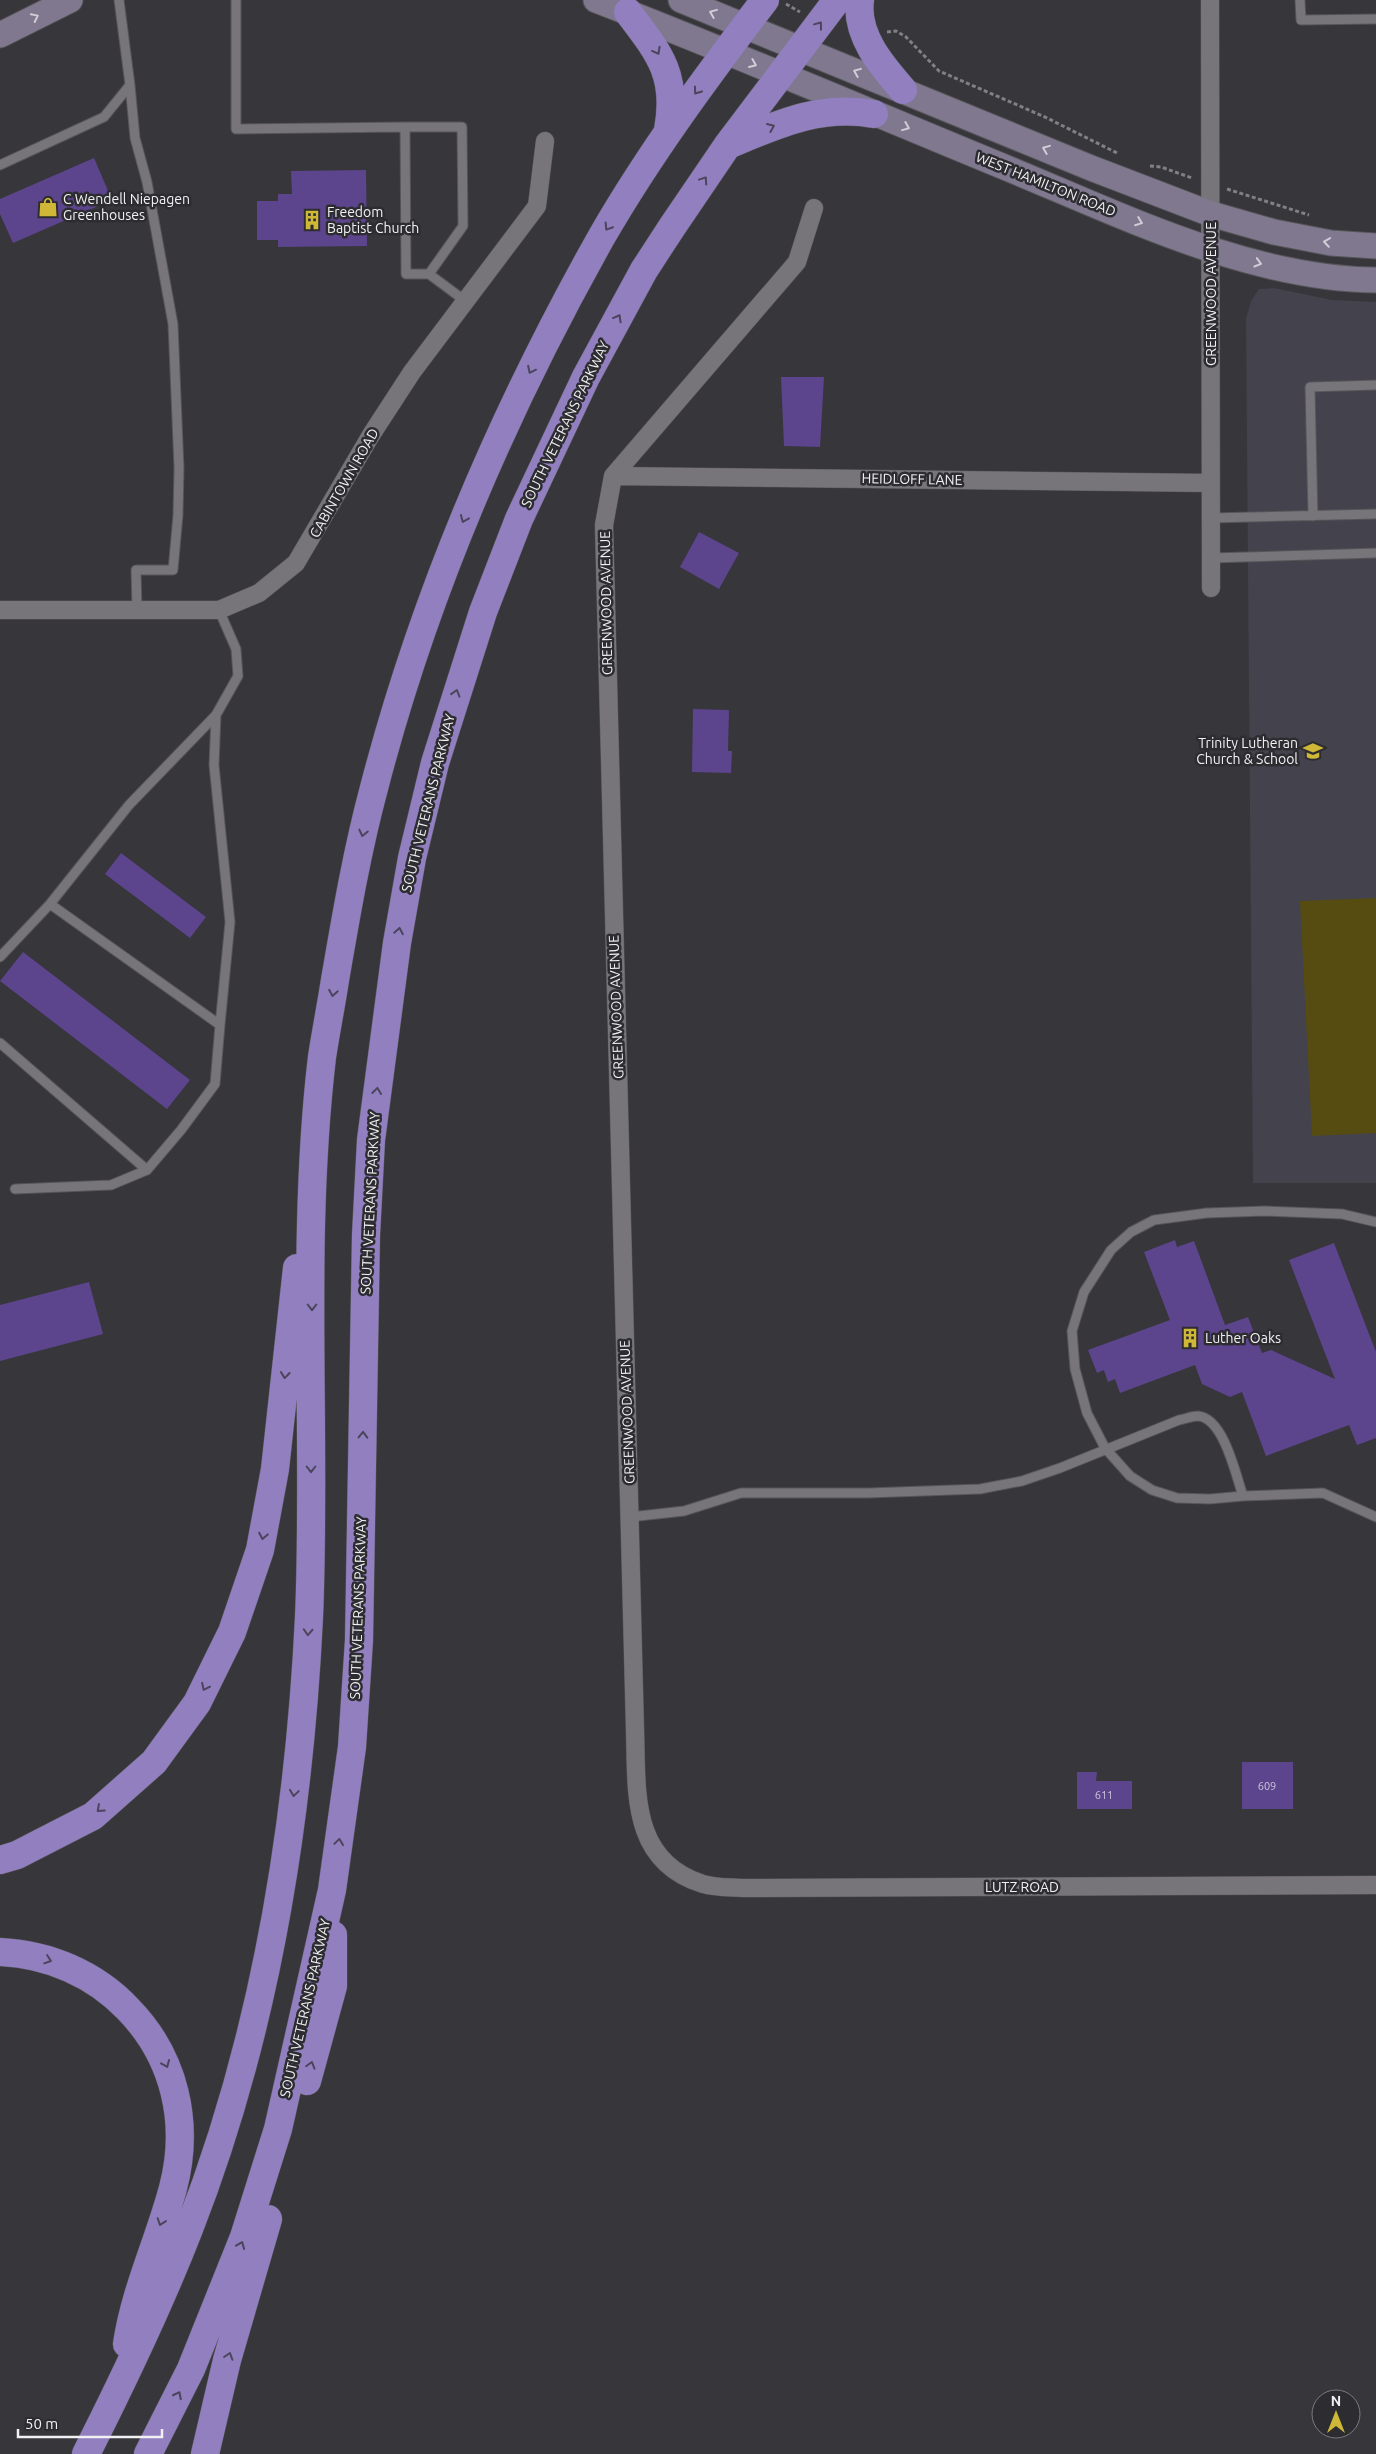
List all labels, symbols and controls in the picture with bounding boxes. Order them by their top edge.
one-way arrow [709,9,718,20]
one-way arrow [30,13,39,23]
one-way arrow [813,22,821,31]
one-way arrow [650,46,660,55]
one-way arrow [748,57,757,68]
one-way arrow [853,68,862,78]
one-way arrow [694,86,703,95]
one-way arrow [901,121,910,132]
one-way arrow [766,123,775,133]
one-way arrow [1042,144,1051,155]
street label: WEST HAMILTON ROAD [974,149,1118,219]
one-way arrow [697,176,707,185]
place label: C Wendell Niepagen Greenhouses [63,191,190,223]
shop icon: C Wendell Niepagen Greenhouses [37,196,59,218]
place label: Freedom Baptist Church [327,204,419,236]
building icon: Freedom Baptist Church [301,209,323,231]
one-way arrow [1134,216,1142,226]
one-way arrow [604,222,614,231]
street label: GREENWOOD AVENUE [1203,222,1219,366]
one-way arrow [1323,237,1331,248]
one-way arrow [1253,258,1262,268]
one-way arrow [611,314,621,323]
street label: SOUTH VETERANS PARKWAY [518,338,612,510]
one-way arrow [527,365,537,374]
street label: CABINTOWN ROAD [306,425,382,540]
street label: HEIDLOFF LANE [861,470,963,488]
one-way arrow [460,514,471,523]
street label: GREENWOOD AVENUE [597,531,615,675]
one-way arrow [450,689,460,697]
street label: SOUTH VETERANS PARKWAY [398,712,458,894]
place label: Trinity Lutheran Church & School [1196,735,1298,767]
school or university icon: Trinity Lutheran Church & School [1302,740,1324,762]
one-way arrow [358,829,369,838]
one-way arrow [394,926,404,935]
street label: GREENWOOD AVENUE [605,935,627,1079]
one-way arrow [329,988,339,997]
one-way arrow [371,1087,382,1095]
street label: SOUTH VETERANS PARKWAY [357,1111,383,1295]
one-way arrow [307,1303,317,1311]
building icon: Luther Oaks [1179,1327,1201,1349]
place label: Luther Oaks [1205,1330,1281,1346]
street label: GREENWOOD AVENUE [616,1340,638,1484]
one-way arrow [280,1371,291,1379]
one-way arrow [358,1431,368,1439]
one-way arrow [306,1466,316,1473]
street label: SOUTH VETERANS PARKWAY [347,1516,369,1700]
one-way arrow [258,1531,269,1540]
one-way arrow [302,1628,313,1636]
one-way arrow [201,1682,211,1691]
house number: 609 [1258,1780,1276,1792]
one-way arrow [290,1789,300,1798]
house number: 611 [1095,1789,1113,1801]
one-way arrow [97,1803,106,1812]
one-way arrow [333,1837,344,1845]
street label: LUTZ ROAD [985,1879,1059,1895]
street label: SOUTH VETERANS PARKWAY [277,1917,333,2099]
one-way arrow [43,1954,51,1964]
one-way arrow [159,2059,170,2068]
one-way arrow [306,2061,316,2069]
one-way arrow [157,2217,167,2226]
one-way arrow [235,2241,245,2250]
one-way arrow [223,2352,233,2360]
north arrow [1311,2389,1361,2439]
one-way arrow [172,2391,182,2400]
text: N [1331,2393,1341,2409]
scale bar [18,2406,161,2438]
text: 50 m [25,2415,58,2432]

